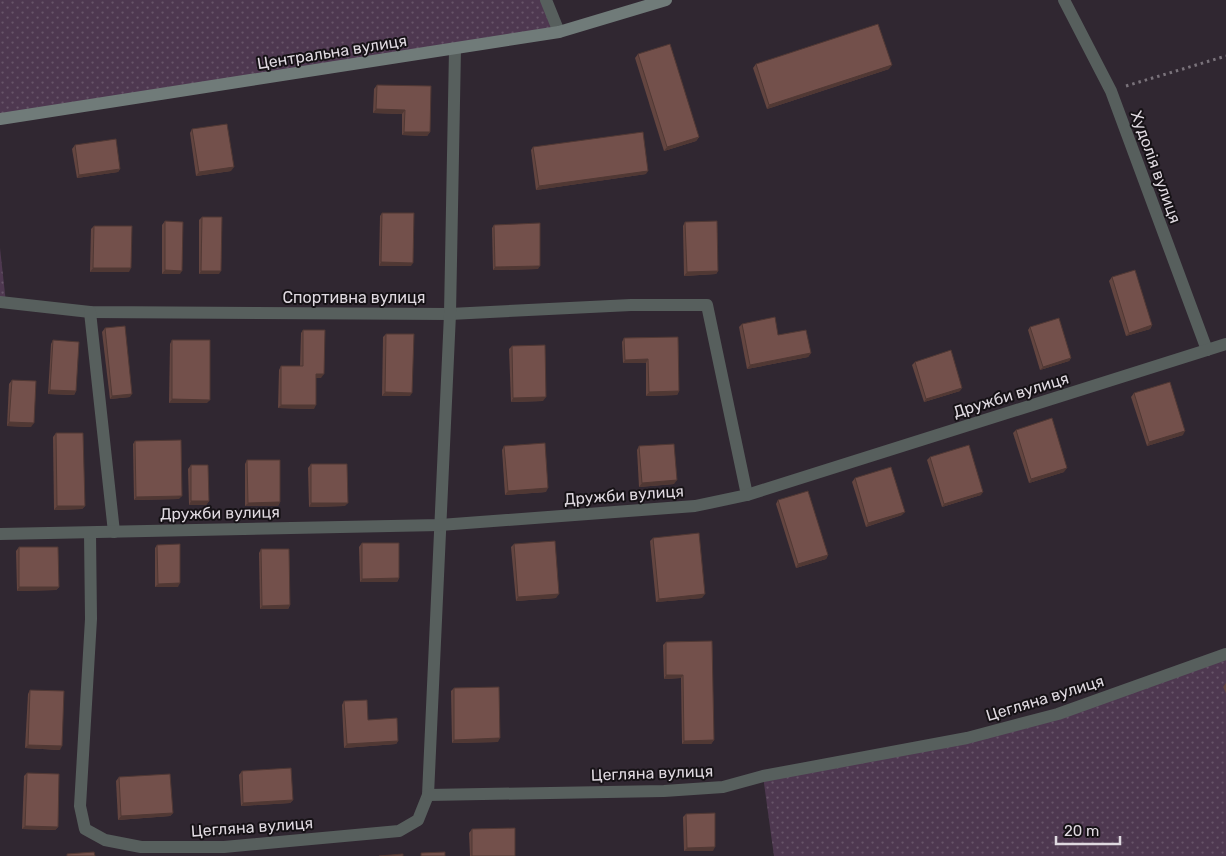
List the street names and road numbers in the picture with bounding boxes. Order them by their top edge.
street label: Центральна вулиця [256,31,408,73]
street label: Худолія вулиця [1127,108,1185,226]
street label: Спортивна вулиця [282,288,426,307]
street label: Дружби вулиця [951,368,1071,422]
street label: Дружби вулиця [564,481,684,509]
street label: Дружби вулиця [160,502,280,524]
street label: Цегляна вулиця [984,671,1106,725]
street label: Цегляна вулиця [590,761,714,785]
street label: Цегляна вулиця [190,813,314,841]

